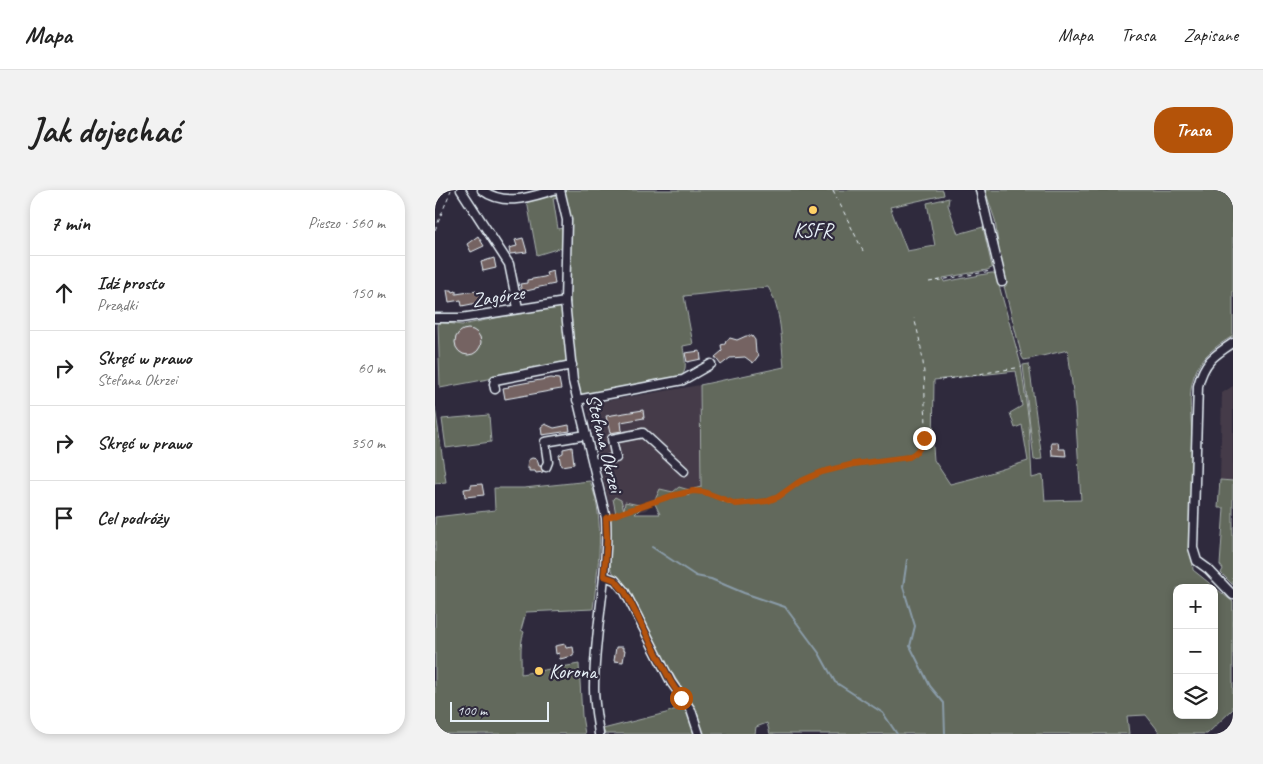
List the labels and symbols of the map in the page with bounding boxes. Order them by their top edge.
marker: KSFR [807,204,819,216]
place label: KSFR [793,218,835,243]
street label: Zagórze [470,280,528,313]
street label: Stefana Okrzei [580,391,629,497]
route end [913,427,936,450]
place label: Korona [549,659,598,684]
marker: Korona [533,665,545,677]
route start [670,687,693,710]
scale bar [450,699,549,722]

